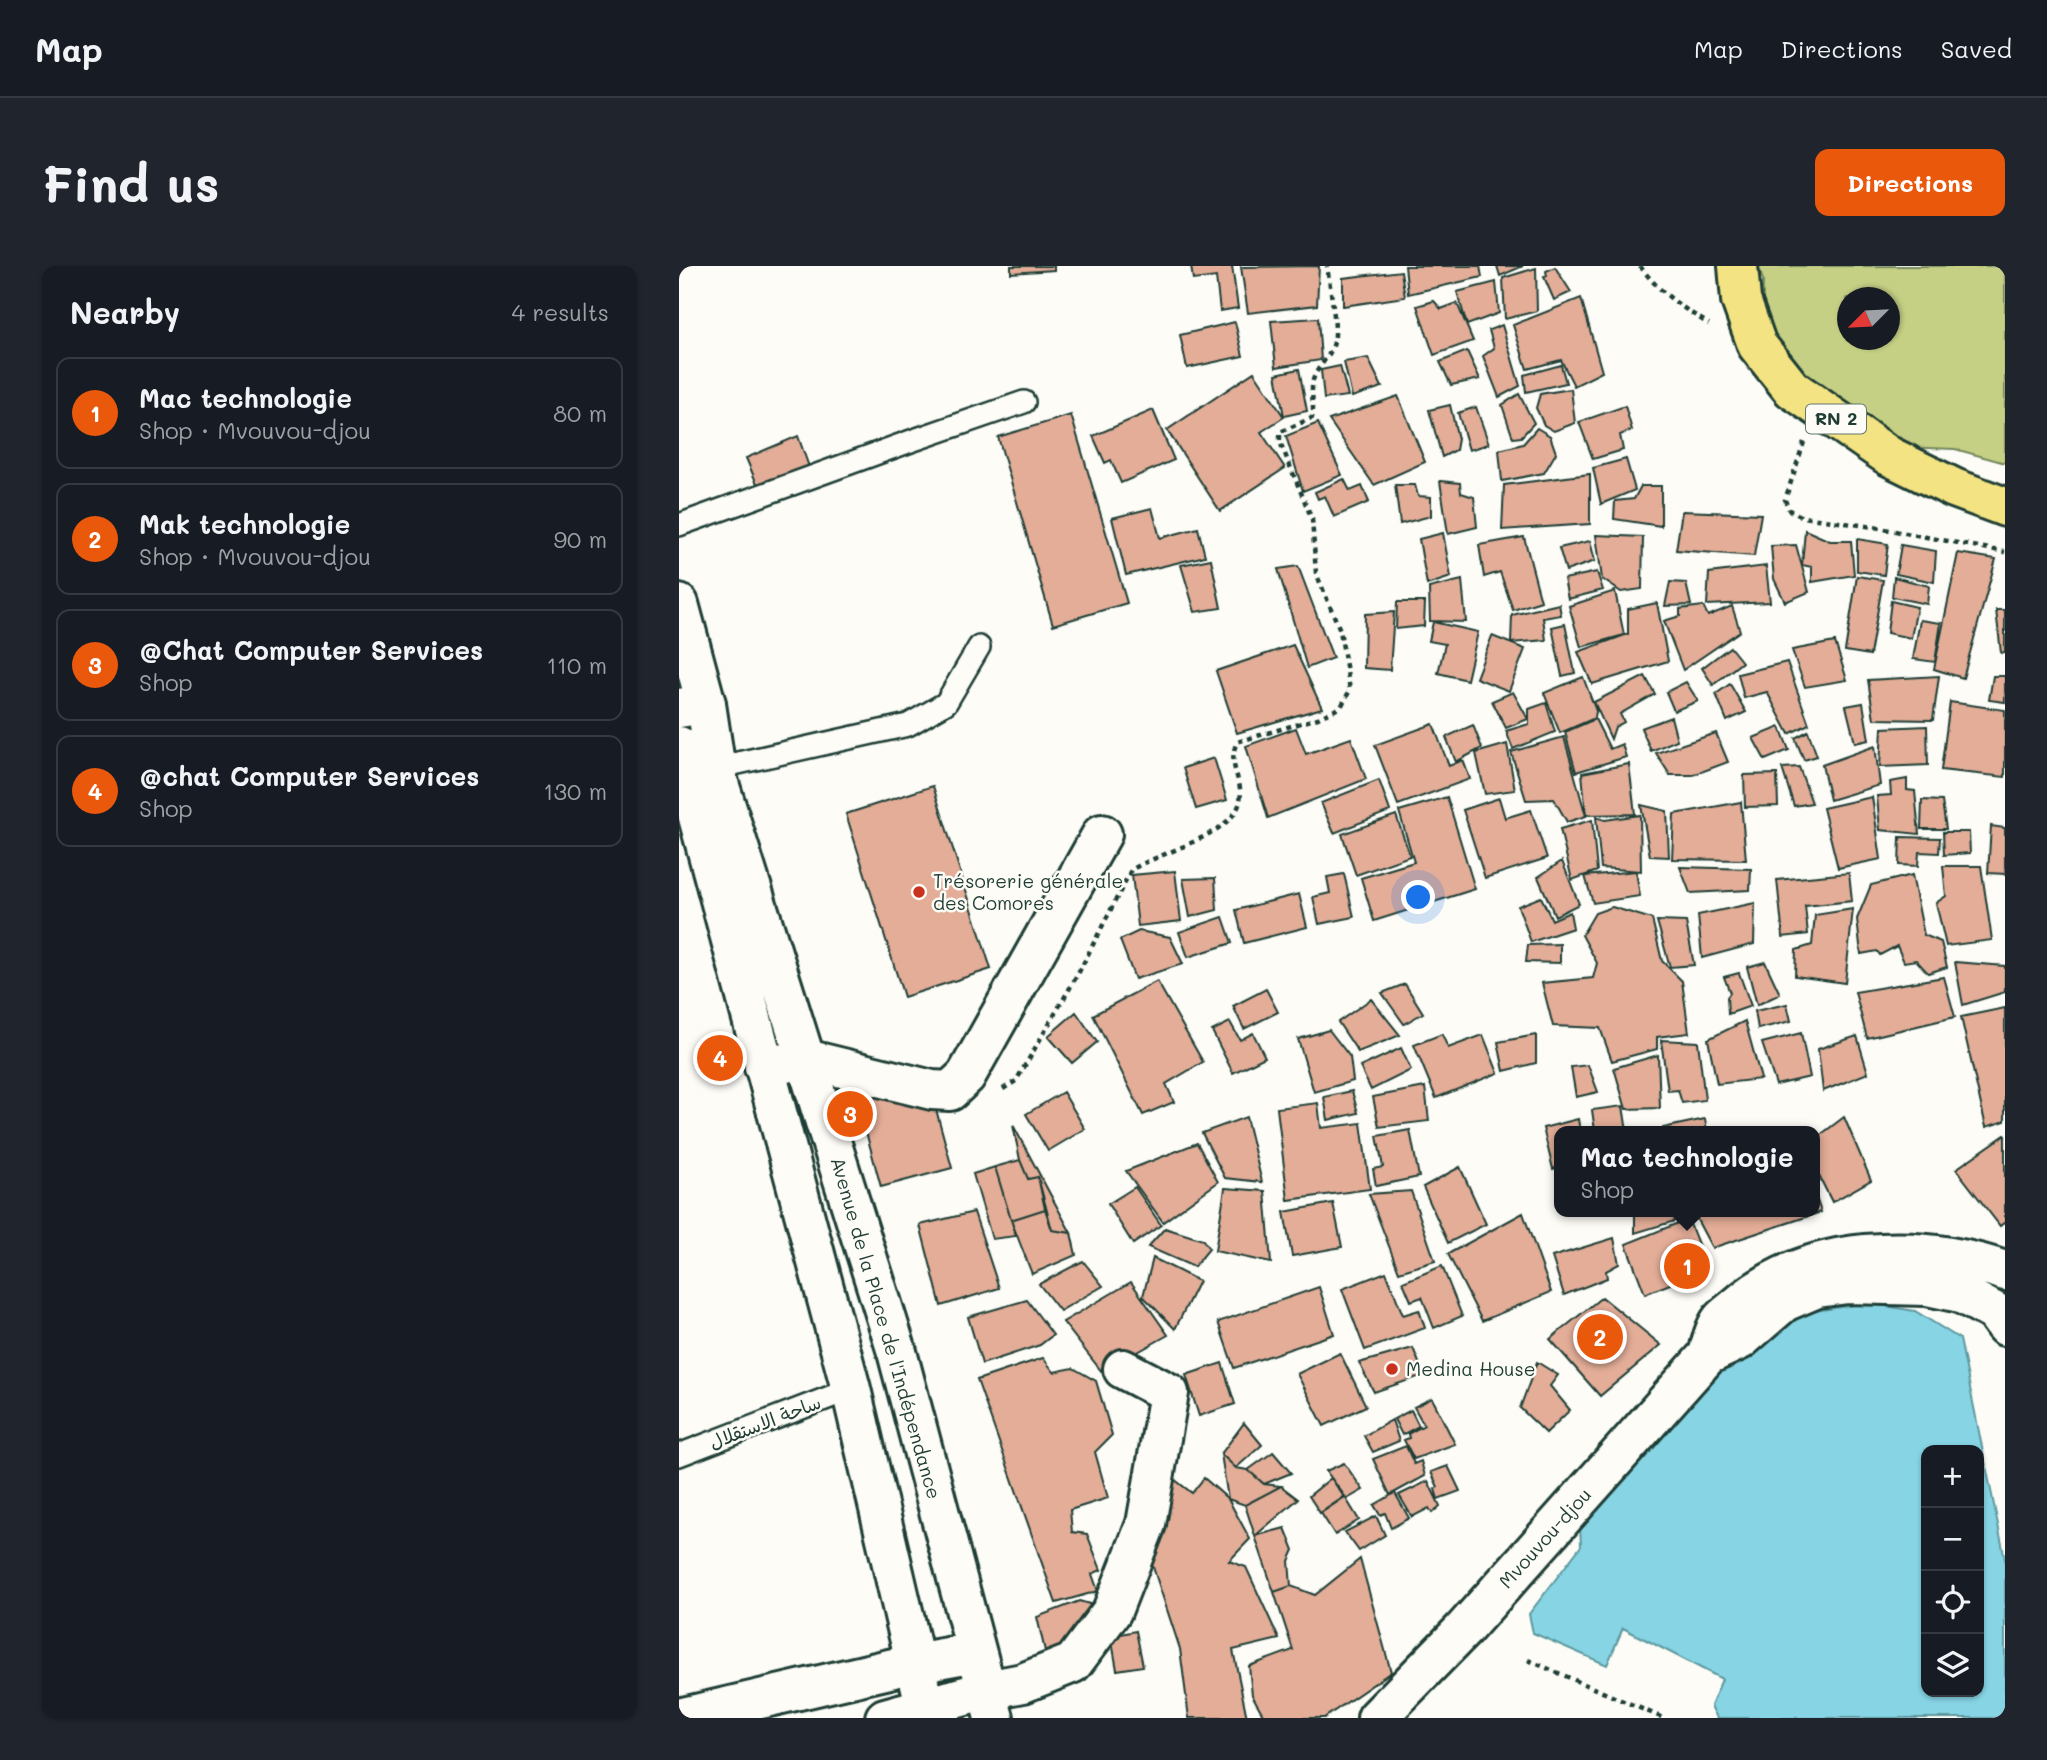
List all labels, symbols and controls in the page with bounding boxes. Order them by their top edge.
text: Map [35,27,103,70]
text: Map [1694,33,1743,64]
text: Directions [1781,33,1903,64]
text: Saved [1941,33,2012,64]
button: Directions [1815,149,2005,216]
text: Find us [42,151,220,214]
north arrow [1837,287,1900,350]
text: Nearby [70,292,180,332]
text: 4 results [512,297,609,327]
text: Mac technologie [139,381,352,415]
text: 1 [90,398,100,428]
text: 80 m [553,398,607,428]
road number: RN 2 [1806,404,1866,434]
text: Shop · Mvouvou-djou [139,415,371,445]
text: Mak technologie [139,507,350,541]
text: 2 [89,524,101,554]
text: 90 m [554,524,607,554]
text: Shop · Mvouvou-djou [139,541,371,571]
text: @Chat Computer Services [139,633,483,667]
text: 3 [88,650,102,680]
text: 110 m [547,650,607,680]
text: Shop [139,667,193,697]
text: @chat Computer Services [139,759,479,793]
text: 4 [88,776,102,806]
text: 130 m [543,776,607,806]
text: Shop [139,793,193,823]
place label: Trésorerie générale des Comores [933,868,1123,915]
your location [1401,880,1435,914]
marker: Trésorerie générale des Comores [911,884,927,900]
pin: 4 [697,1032,743,1084]
pin: 3 [827,1088,873,1140]
popup [1554,1126,1820,1217]
text: Mac technologie [1581,1140,1793,1174]
street label: Avenue de la Place de l'Indépendance [826,1154,947,1502]
text: Shop [1581,1174,1634,1204]
pin: 1 [1664,1240,1710,1292]
pin: 2 [1577,1311,1623,1363]
place label: Medina House [1406,1356,1535,1381]
marker: Medina House [1384,1361,1400,1377]
street label: ساحة الاستقلال [705,1389,824,1454]
map controls [1921,1445,1984,1697]
button: + [1921,1445,1984,1508]
street label: Mvouvou-djou [1493,1482,1596,1593]
button: − [1921,1508,1984,1571]
button: locate [1921,1571,1984,1634]
button: layers [1921,1634,1984,1697]

